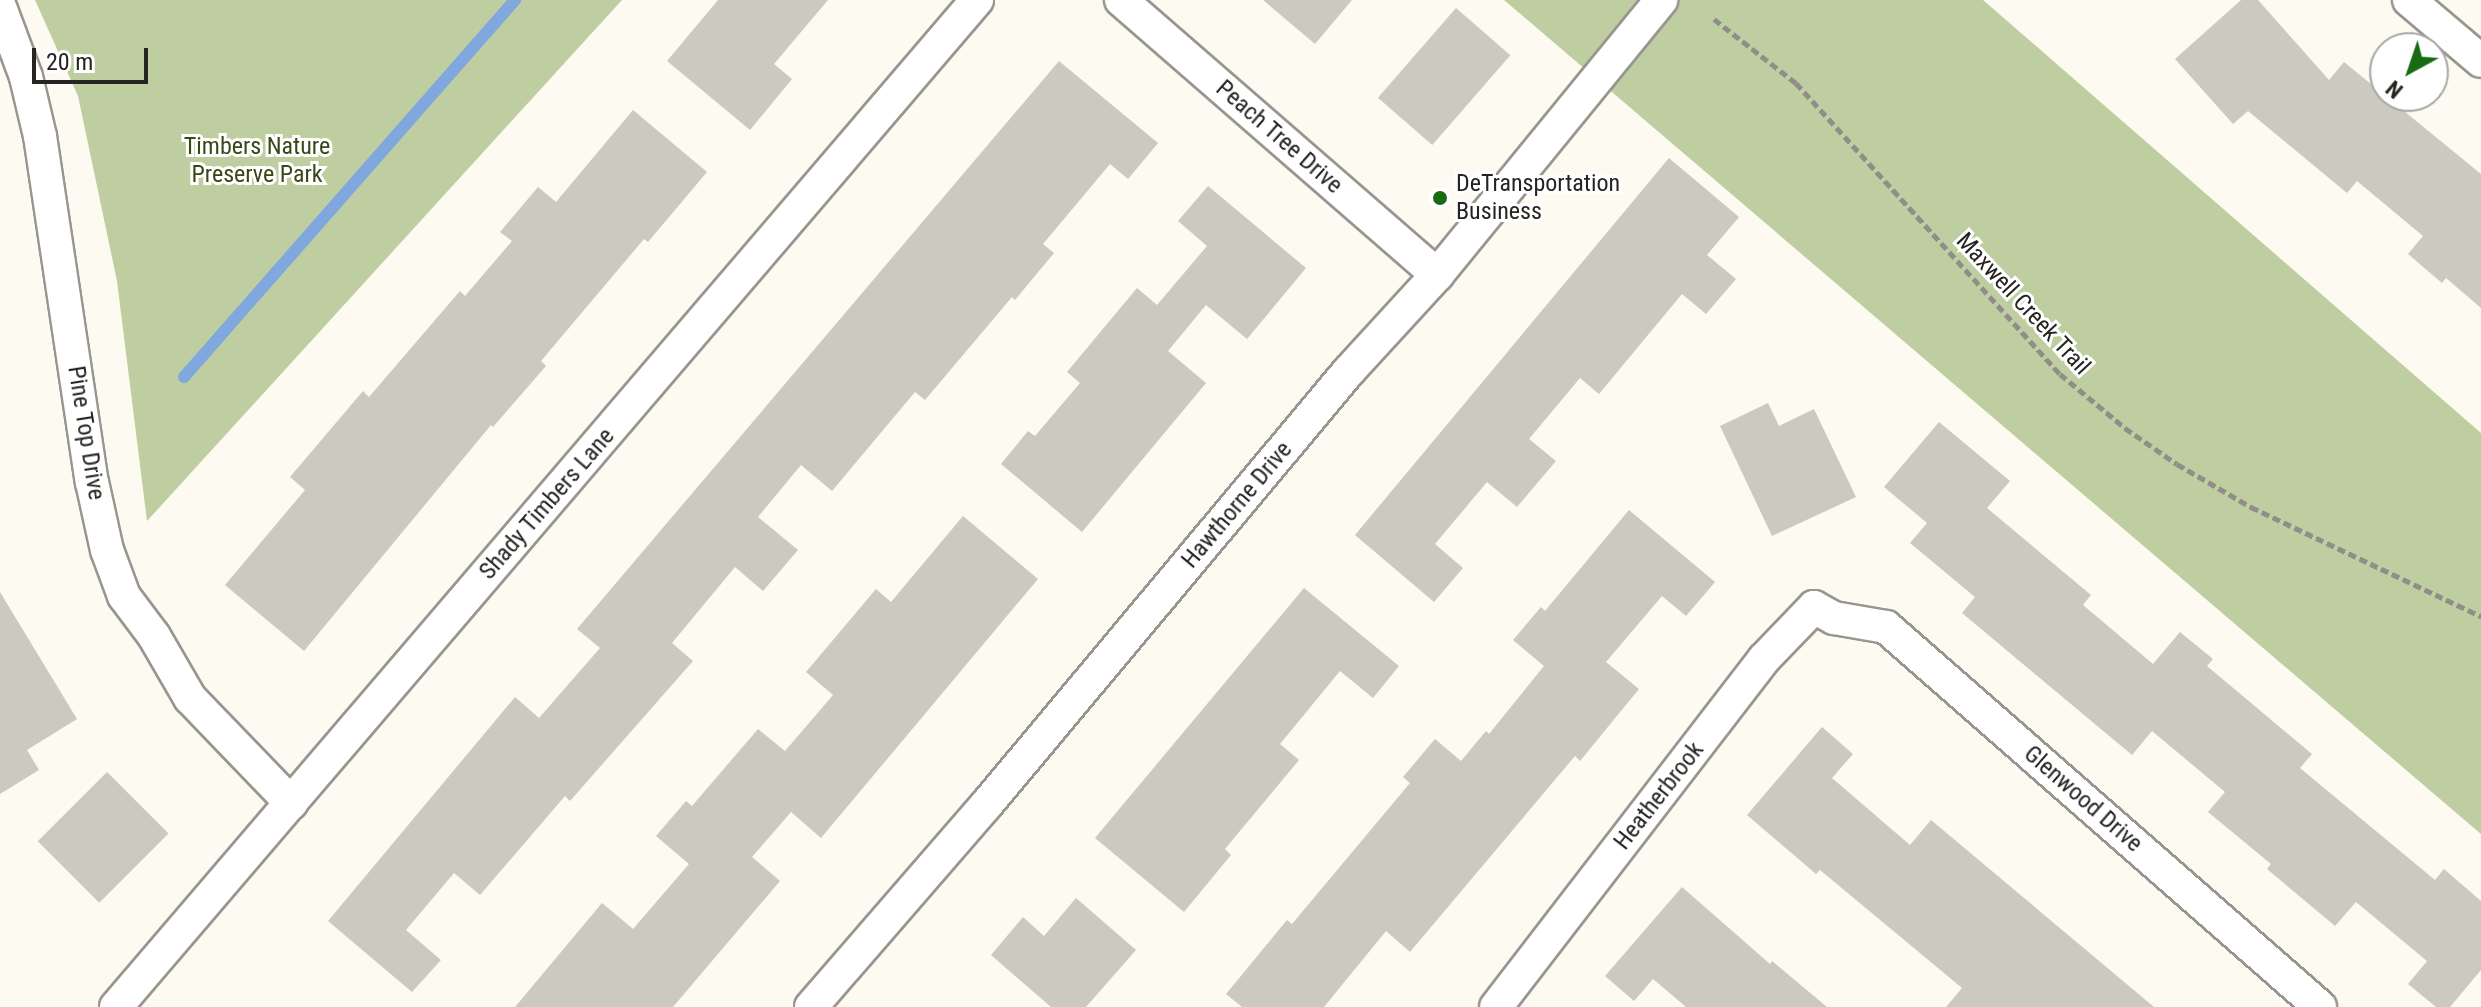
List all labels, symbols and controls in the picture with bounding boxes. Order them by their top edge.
scale bar [36,32,152,82]
north arrow [2369,32,2449,112]
text: 20 m [46,48,93,76]
street label: Peach Tree Drive [1210,74,1348,200]
text: N [2381,75,2408,103]
park label: Timbers Nature Preserve Park [184,133,330,189]
place label: DeTransportation Business [1456,170,1620,226]
marker: DeTransportation Business [1431,189,1449,207]
street label: Maxwell Creek Trail [1950,227,2096,381]
street label: Pine Top Drive [61,364,111,502]
street label: Shady Timbers Lane [473,422,621,586]
street label: Hawthorne Drive [1176,436,1298,574]
street label: Heatherbrook [1608,736,1710,856]
street label: Glenwood Drive [2018,740,2148,858]

